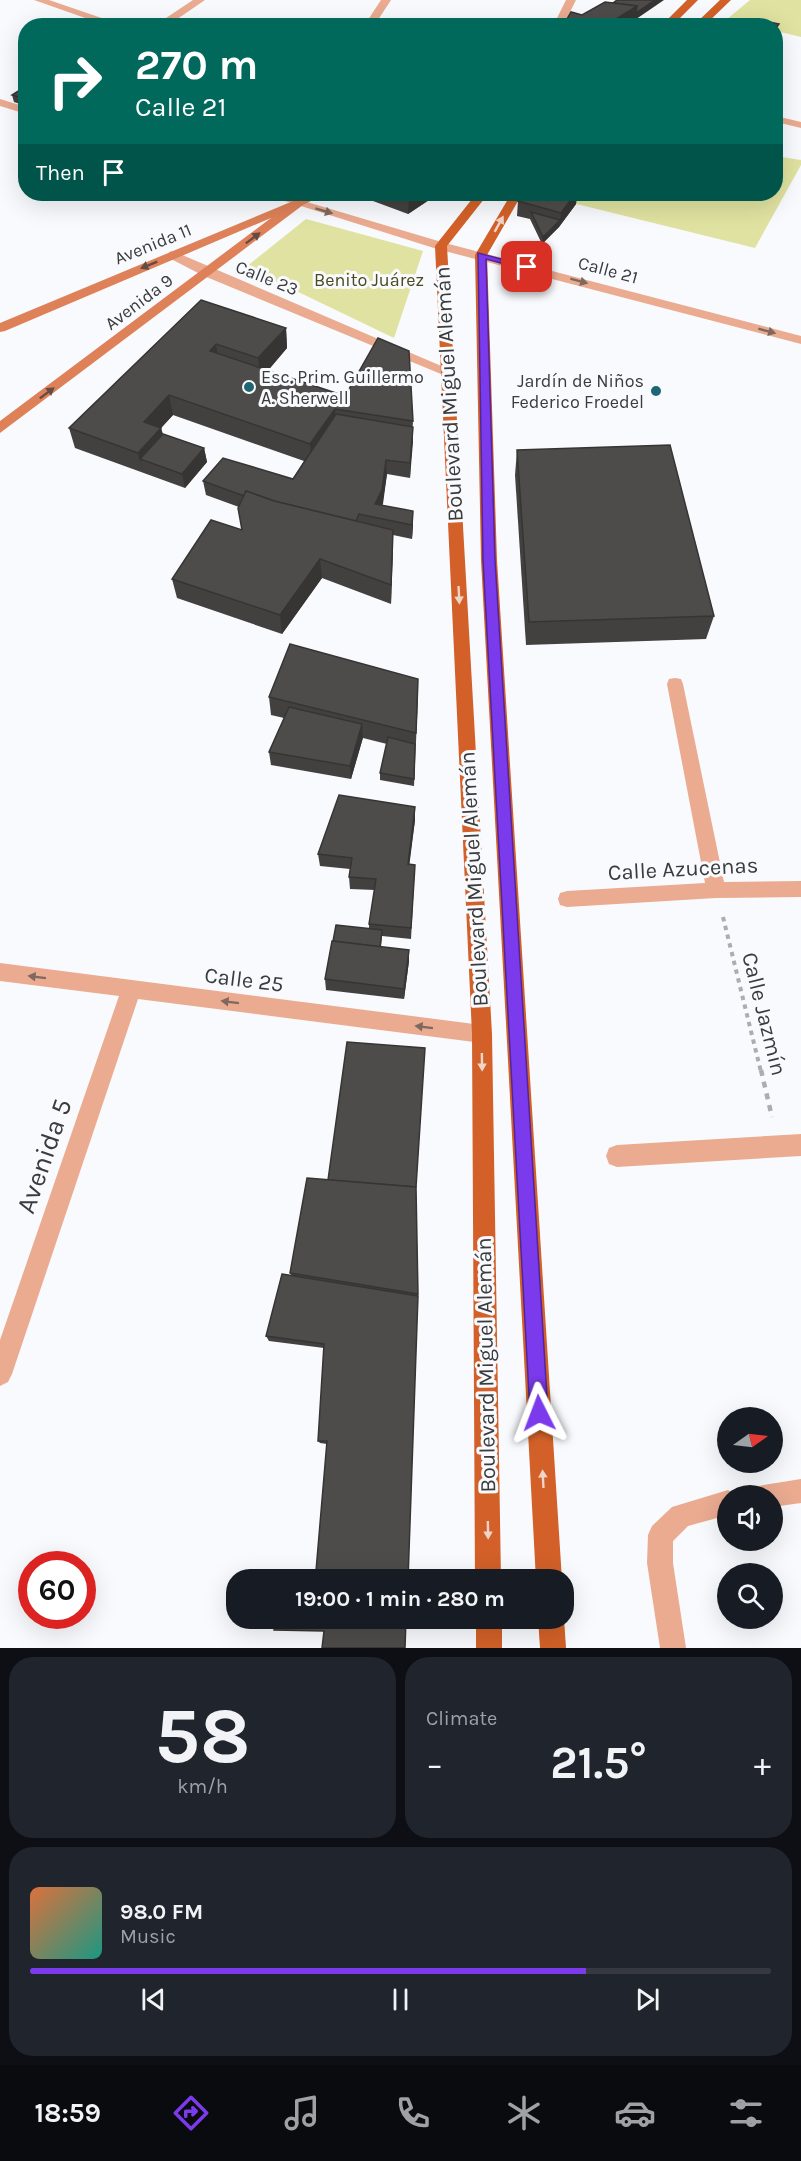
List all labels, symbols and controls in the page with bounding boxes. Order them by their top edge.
text: 270 m [135,40,258,90]
icon: right [36,42,114,120]
text: Calle 21 [135,91,226,123]
icon: arrive [97,156,130,189]
text: Then [36,160,85,186]
one-way arrow [316,207,334,216]
one-way arrow [493,216,504,232]
street label: Avenida 11 [111,219,195,269]
one-way arrow [245,232,261,244]
pin [501,241,552,292]
icon: arrive [510,250,543,283]
street label: Calle 21 [576,251,640,289]
street label: Calle 23 [232,256,302,300]
one-way arrow [140,261,158,270]
street label: Boulevard Miguel Alemán [429,266,469,522]
street label: Avenida 9 [101,269,177,335]
park label: Benito Juárez [314,269,424,291]
one-way arrow [570,277,588,286]
one-way arrow [758,327,776,336]
place label: Esc. Prim. Guillermo A. Sherwell [261,366,424,409]
place label: Jardín de Niños Federico Froedel [511,370,644,413]
marker: Esc. Prim. Guillermo A. Sherwell [242,380,256,394]
marker: Jardín de Niños Federico Froedel [649,384,663,398]
one-way arrow [39,387,54,399]
one-way arrow [455,585,464,604]
street label: Boulevard Miguel Alemán [454,751,494,1007]
street label: Calle Azucenas [607,852,759,886]
street label: Calle Jazmín [736,950,792,1078]
street label: Calle 25 [203,962,285,998]
one-way arrow [27,973,46,982]
one-way arrow [221,997,240,1007]
one-way arrow [414,1022,433,1031]
one-way arrow [477,1053,487,1072]
street label: Avenida 5 [9,1094,79,1218]
street label: Boulevard Miguel Alemán [471,1237,501,1493]
position arrow [507,1381,571,1445]
north arrow [717,1407,783,1473]
map controls [717,1407,783,1629]
one-way arrow [538,1470,547,1489]
button: sound [717,1485,783,1551]
one-way arrow [483,1521,492,1540]
speed limit sign: 60 [18,1551,96,1629]
button: search [717,1563,783,1629]
text: 19:00 · 1 min · 280 m [295,1586,505,1612]
text: 58 [155,1690,250,1782]
text: Climate [426,1707,497,1730]
text: 21.5° [550,1737,647,1789]
text: − [426,1745,443,1783]
text: + [754,1745,771,1783]
text: km/h [177,1775,228,1798]
text: 98.0 FM [120,1899,203,1925]
text: Music [120,1925,176,1948]
icon: previous [137,1983,170,2016]
icon: pause [384,1983,417,2016]
icon: next [631,1983,664,2016]
icon: directions [170,2092,212,2134]
icon: music [281,2092,323,2134]
icon: phone [392,2092,434,2134]
icon: climate [503,2092,545,2134]
icon: car [614,2092,656,2134]
icon: filters [725,2092,767,2134]
text: 18:59 [34,2097,101,2129]

